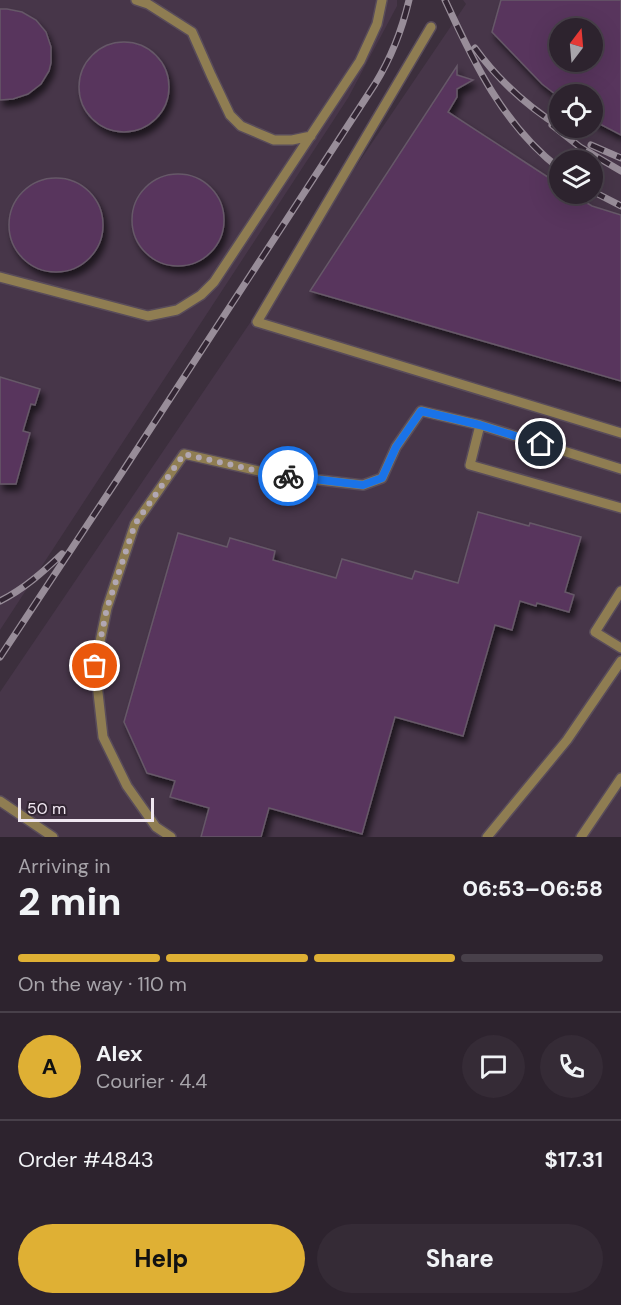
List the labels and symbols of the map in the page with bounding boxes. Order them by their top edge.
north arrow [549,18,603,72]
pin [515,418,566,469]
courier [258,446,318,506]
pin [69,640,120,691]
scale bar [18,795,154,822]

